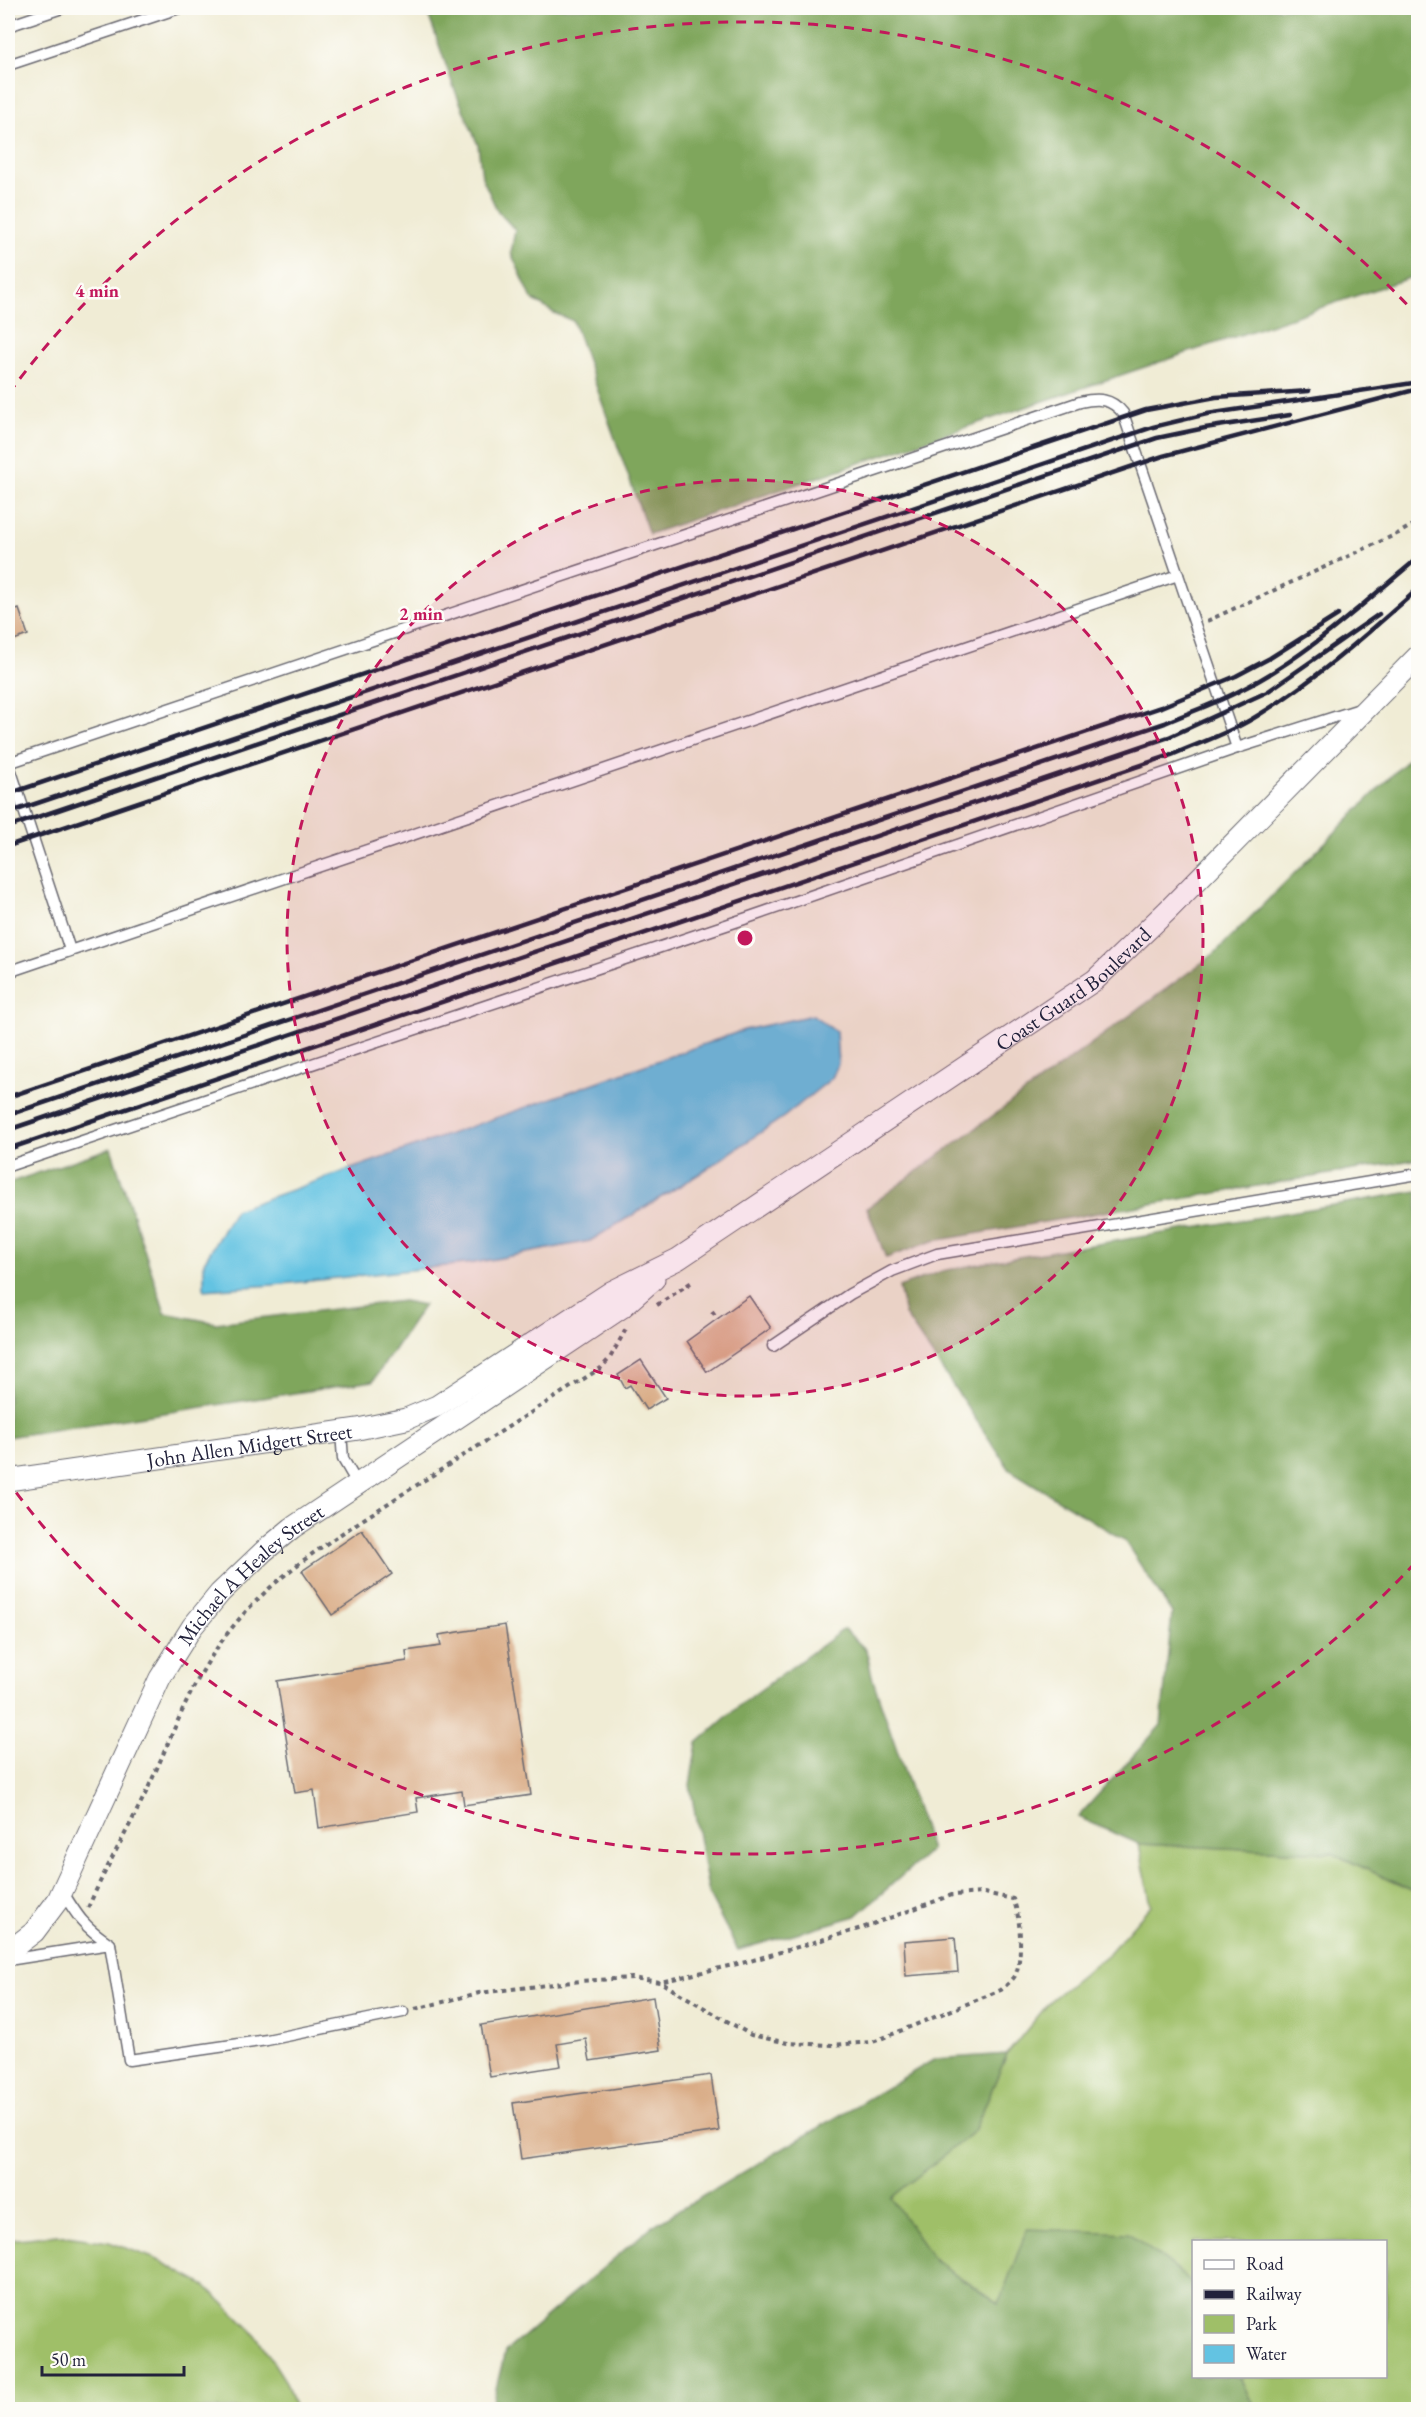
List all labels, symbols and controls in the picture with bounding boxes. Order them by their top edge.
text: 4 min [75,279,119,302]
text: 2 min [399,602,443,625]
street label: Coast Guard Boulevard [990,920,1157,1057]
centre of rings [735,928,755,948]
street label: John Allen Midgett Street [143,1416,354,1473]
street label: Michael A Healey Street [171,1497,329,1650]
legend [1192,2240,1387,2378]
text: Road [1246,2252,1285,2275]
text: Railway [1246,2282,1302,2305]
text: Park [1246,2312,1277,2335]
scale bar [42,2339,184,2377]
text: Water [1246,2342,1287,2365]
text: 50 m [51,2348,86,2371]

